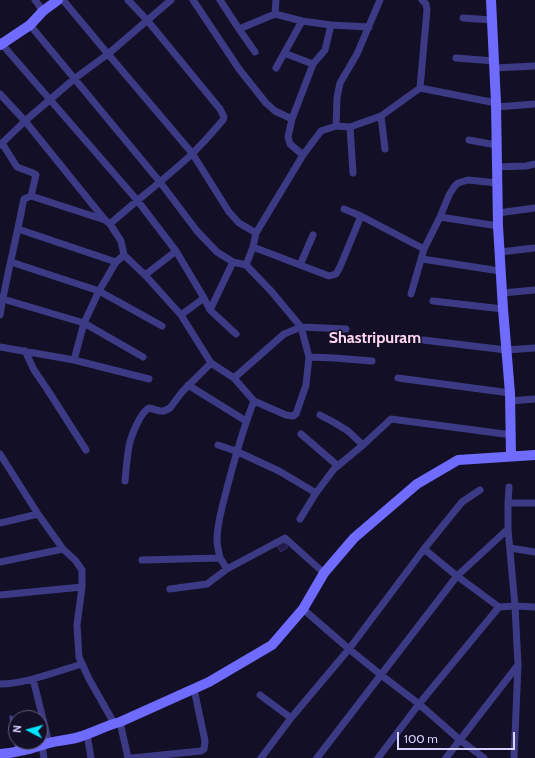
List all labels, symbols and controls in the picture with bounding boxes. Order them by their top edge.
district label: Shastripuram [329,328,421,348]
north arrow [8,710,48,750]
text: N [10,724,24,733]
scale bar [399,724,517,750]
text: 100 m [404,731,438,746]

